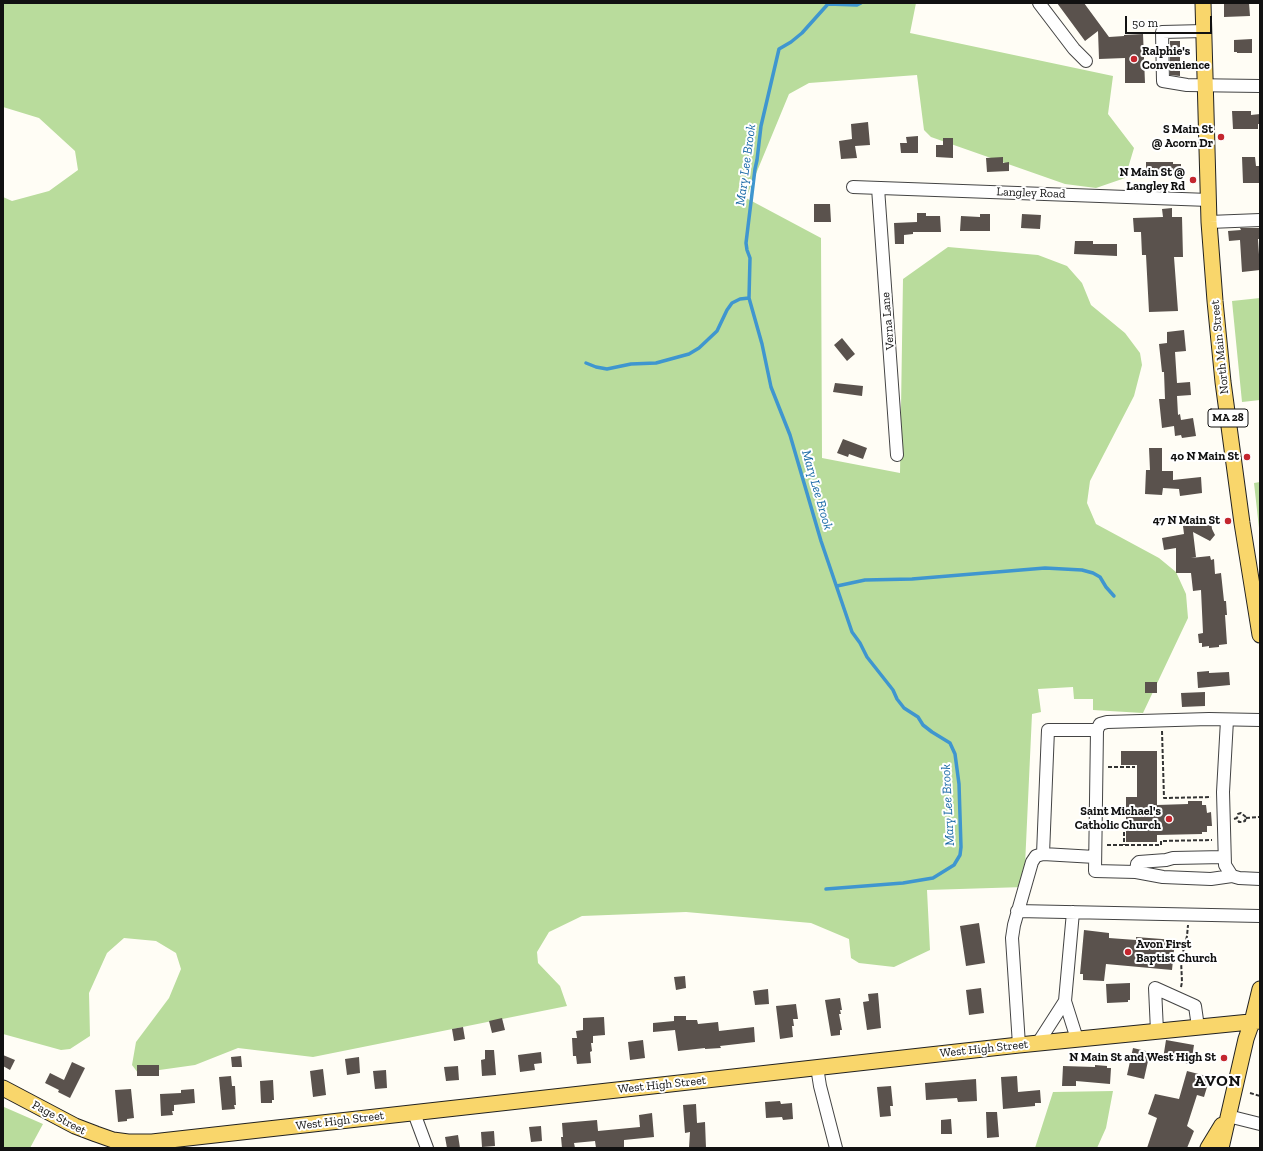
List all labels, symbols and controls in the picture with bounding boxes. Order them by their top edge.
scale bar [1127,8,1214,34]
text: 50 m [1132,16,1158,30]
place label: Ralphie's Convenience [1142,45,1210,73]
marker: Ralphie's Convenience [1129,54,1139,64]
water label: Mary Lee Brook [733,123,759,207]
place label: S Main St @ Acorn Dr [1152,123,1213,151]
marker: S Main St @ Acorn Dr [1216,132,1226,142]
place label: N Main St @ Langley Rd [1119,166,1185,194]
marker: N Main St @ Langley Rd [1188,175,1198,185]
street label: Langley Road [996,185,1066,201]
street label: Verna Lane [878,292,898,350]
street label: North Main Street [1208,299,1232,395]
road number: MA 28 [1208,409,1248,427]
water label: Mary Lee Brook [798,448,836,532]
place label: 40 N Main St [1170,450,1239,464]
marker: 40 N Main St [1242,452,1252,462]
place label: 47 N Main St [1153,514,1220,528]
marker: 47 N Main St [1223,516,1233,526]
water label: Mary Lee Brook [938,764,958,846]
place label: Saint Michael's Catholic Church [1075,805,1161,833]
marker: Saint Michael's Catholic Church [1164,814,1174,824]
place label: Avon First Baptist Church [1136,938,1217,966]
marker: Avon First Baptist Church [1123,947,1133,957]
street label: West High Street [939,1037,1029,1061]
place label: N Main St and West High St [1069,1051,1216,1065]
marker: N Main St and West High St [1219,1053,1229,1063]
district label: AVON [1194,1071,1242,1091]
street label: West High Street [617,1073,707,1097]
street label: Page Street [29,1098,89,1138]
street label: West High Street [295,1108,385,1134]

